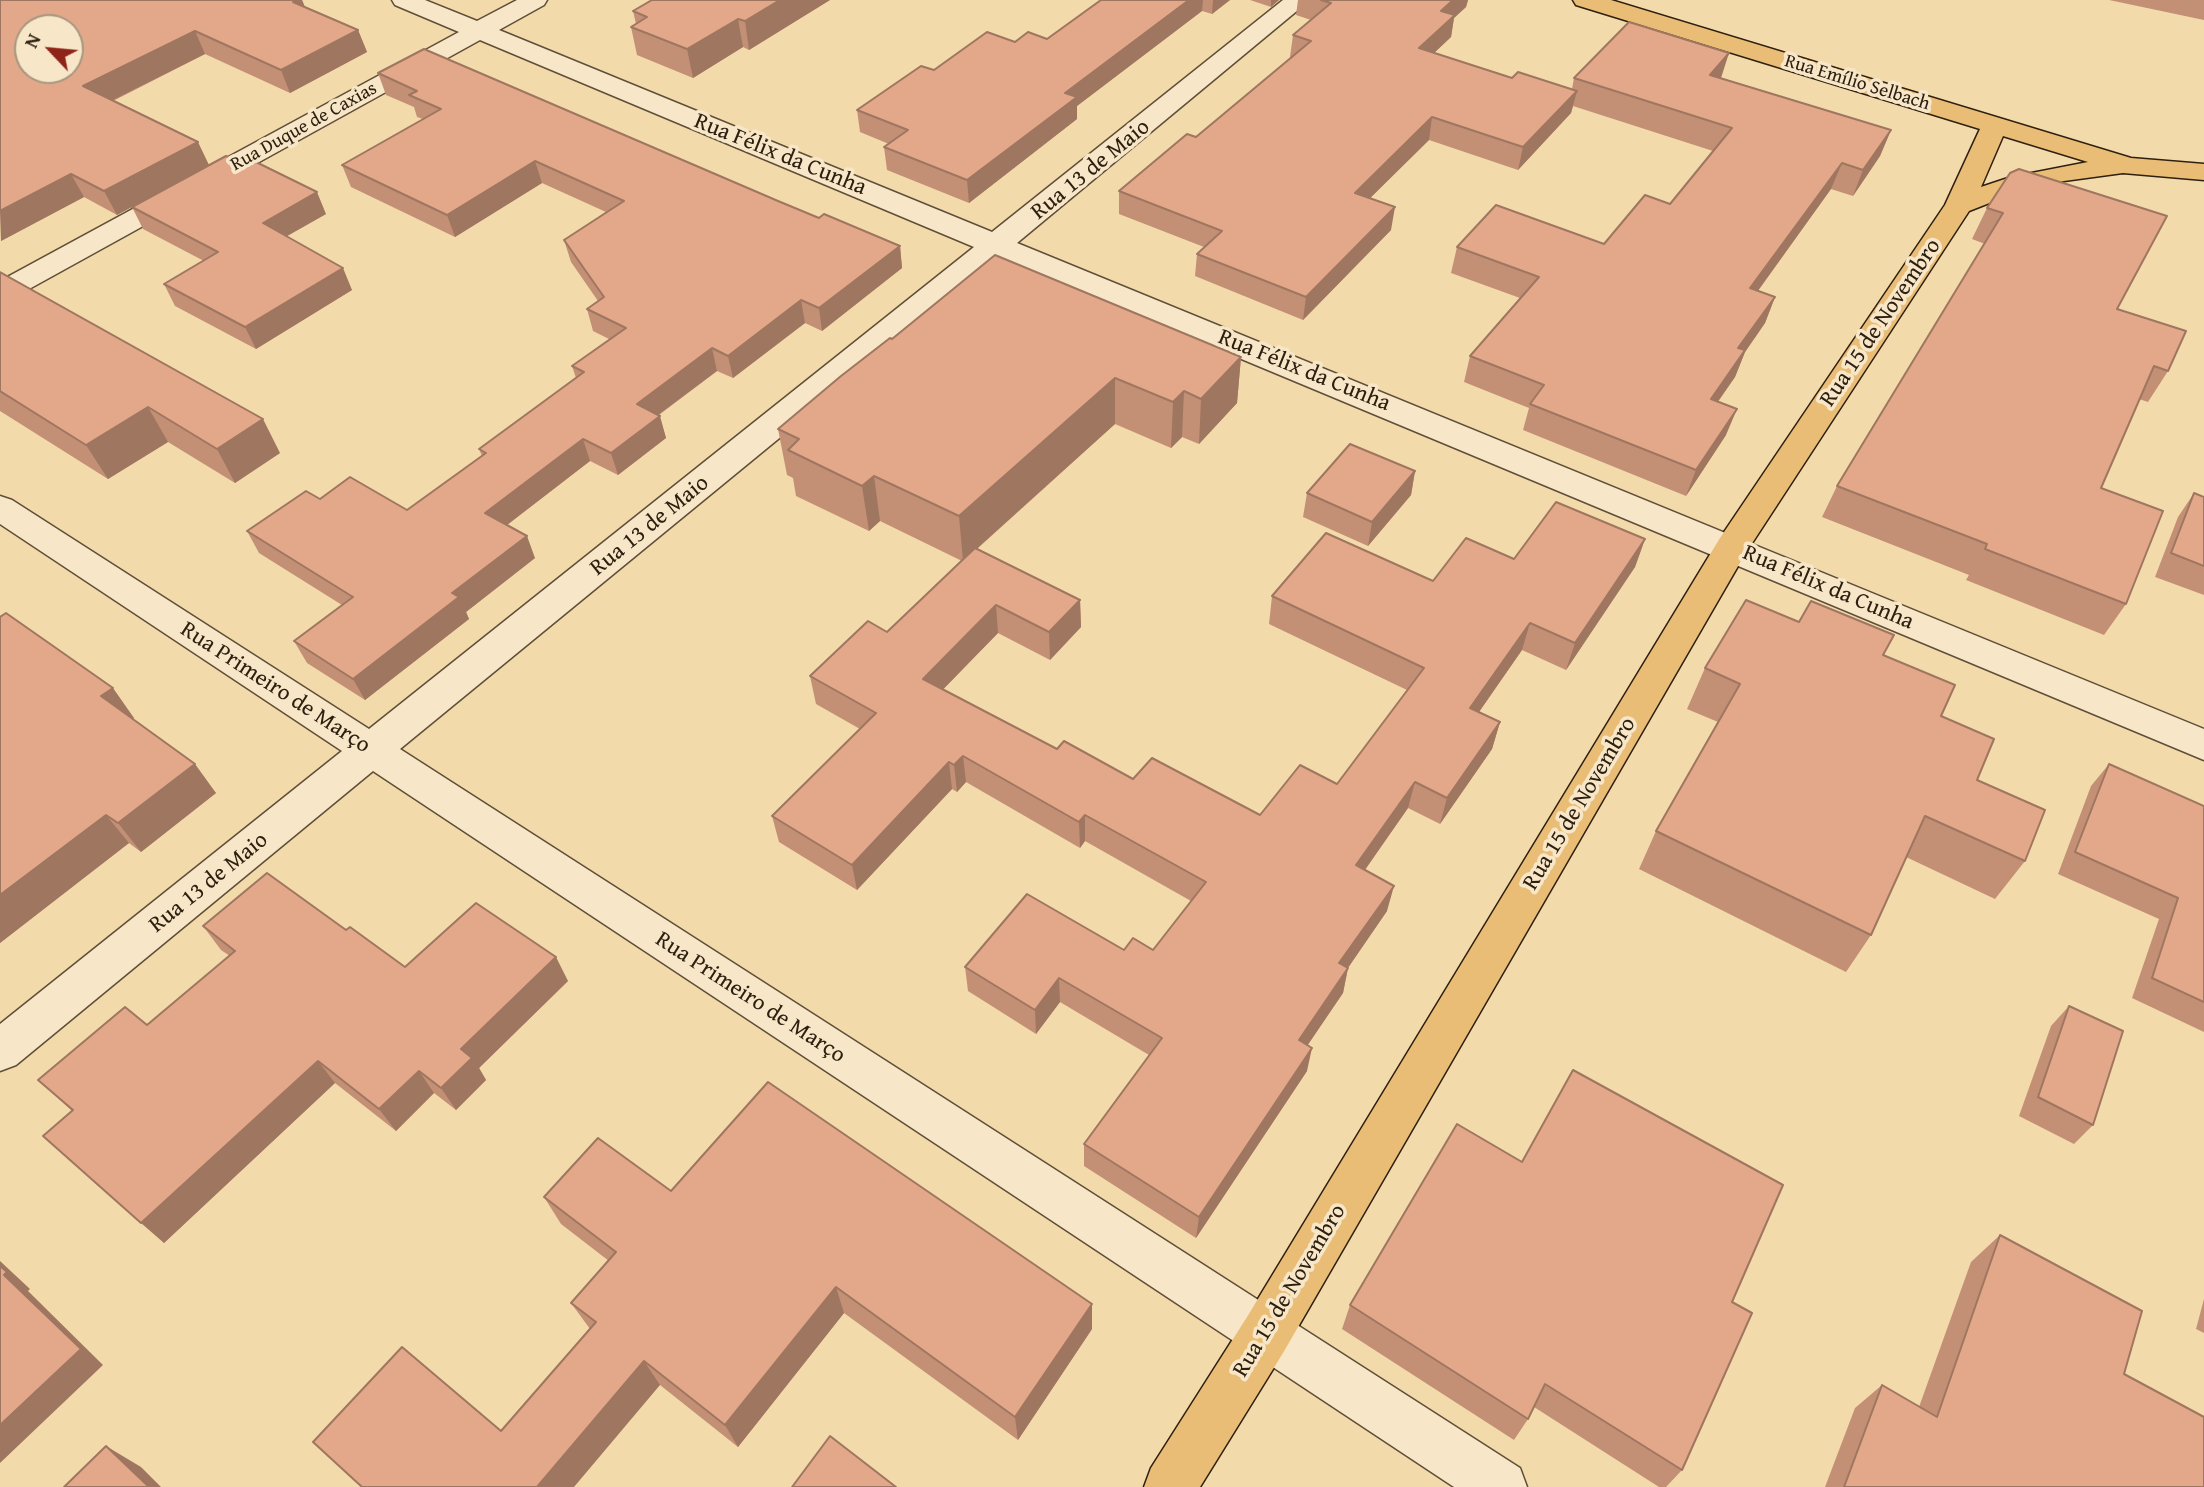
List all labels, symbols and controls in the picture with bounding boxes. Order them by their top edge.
north arrow [14,14,84,84]
text: N [17,29,47,53]
street label: Rua Emílio Selbach [1782,50,1932,116]
street label: Rua Duque de Caxias [227,77,381,177]
street label: Rua Félix da Cunha [690,108,870,202]
street label: Rua 13 de Maio [1026,114,1156,226]
street label: Rua 15 de Novembro [1815,234,1947,412]
street label: Rua Félix da Cunha [1214,324,1394,418]
street label: Rua 13 de Maio [585,470,715,582]
street label: Rua Félix da Cunha [1738,540,1918,636]
street label: Rua Primeiro de Março [175,616,375,760]
street label: Rua 15 de Novembro [1518,713,1642,895]
street label: Rua 13 de Maio [144,827,274,939]
street label: Rua Primeiro de Março [650,926,850,1070]
street label: Rua 15 de Novembro [1228,1200,1352,1382]

